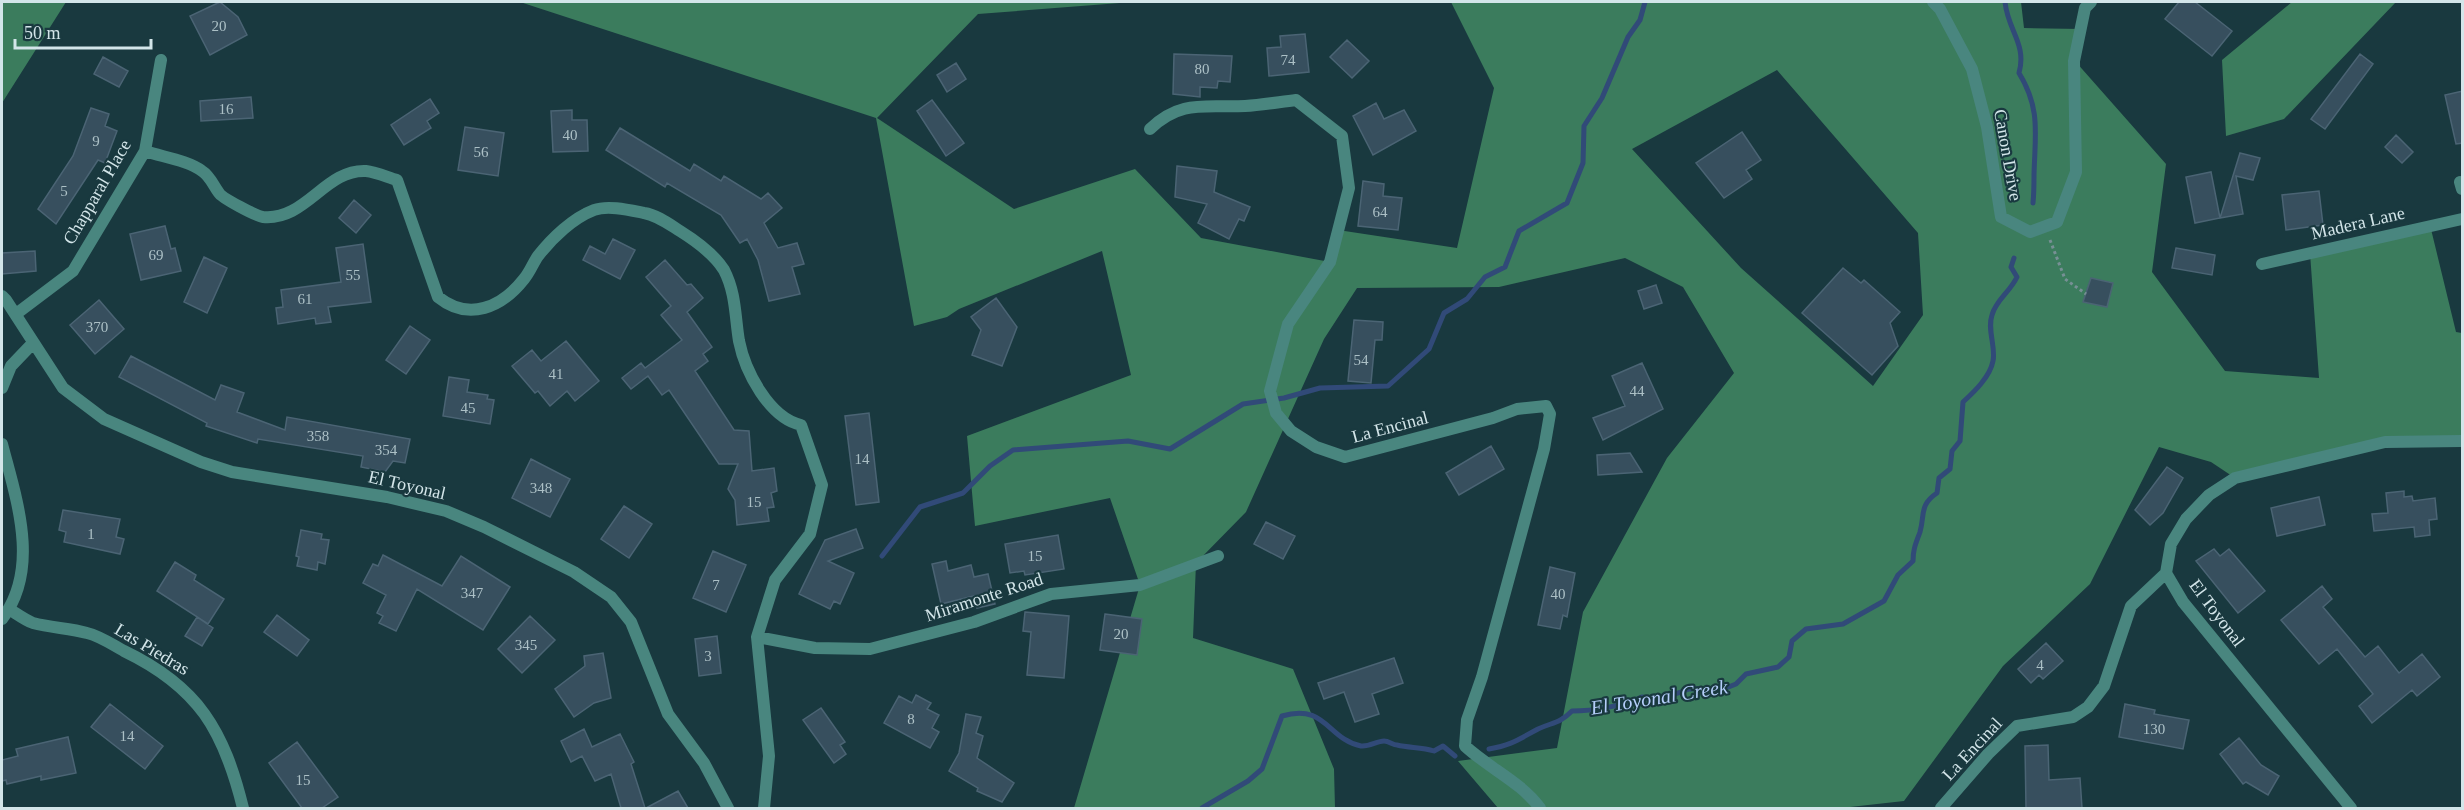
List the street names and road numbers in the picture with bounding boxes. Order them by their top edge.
street label: Canon Drive [1990,108,2026,202]
street label: Chapparal Place [59,136,135,248]
street label: Madera Lane [2309,203,2407,243]
street label: La Encinal [1350,407,1430,447]
street label: El Toyonal [366,466,448,504]
street label: Miramonte Road [923,569,1045,625]
street label: El Toyonal [2185,575,2249,651]
street label: Las Piedras [111,619,193,679]
street label: La Encinal [1938,713,2006,785]

